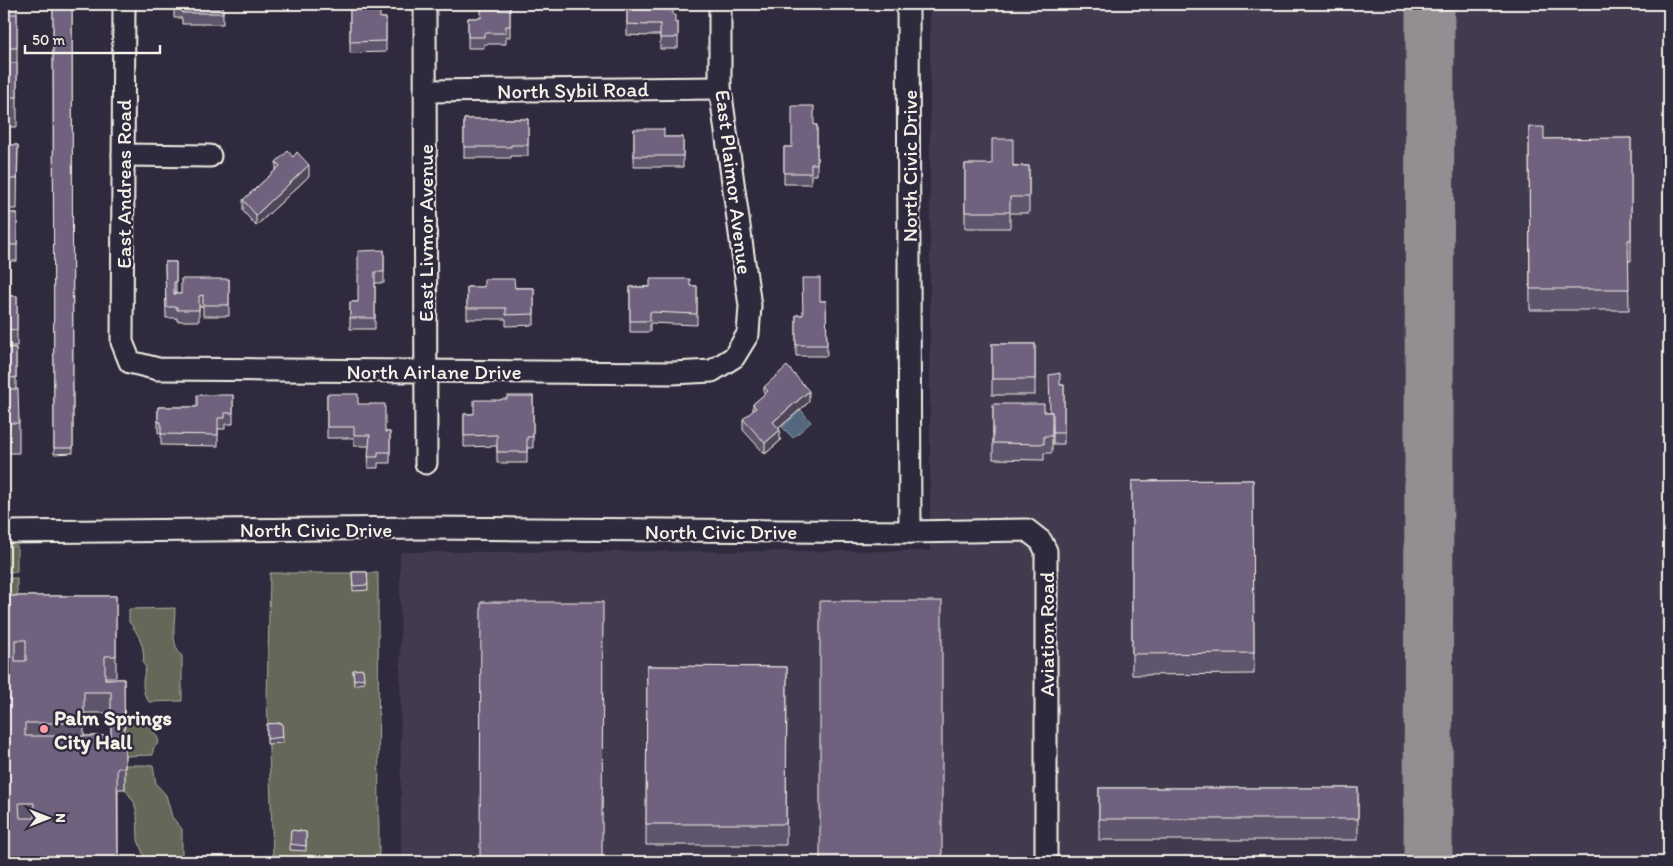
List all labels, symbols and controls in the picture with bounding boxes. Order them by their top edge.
scale bar [25,22,160,54]
text: 50 m [32,31,65,49]
street label: North Sybil Road [497,76,649,104]
street label: East Plaimor Avenue [710,88,758,276]
street label: North Civic Drive [897,90,922,242]
street label: East Andreas Road [111,99,136,269]
street label: East Livmor Avenue [413,144,438,322]
street label: North Airlane Drive [346,359,522,384]
street label: North Civic Drive [240,517,392,542]
street label: North Civic Drive [645,519,797,544]
street label: Aviation Road [1034,571,1059,697]
place label: Palm Springs City Hall [54,705,172,755]
marker: Palm Springs City Hall [38,723,50,735]
north arrow [22,794,72,844]
text: N [52,813,69,823]

